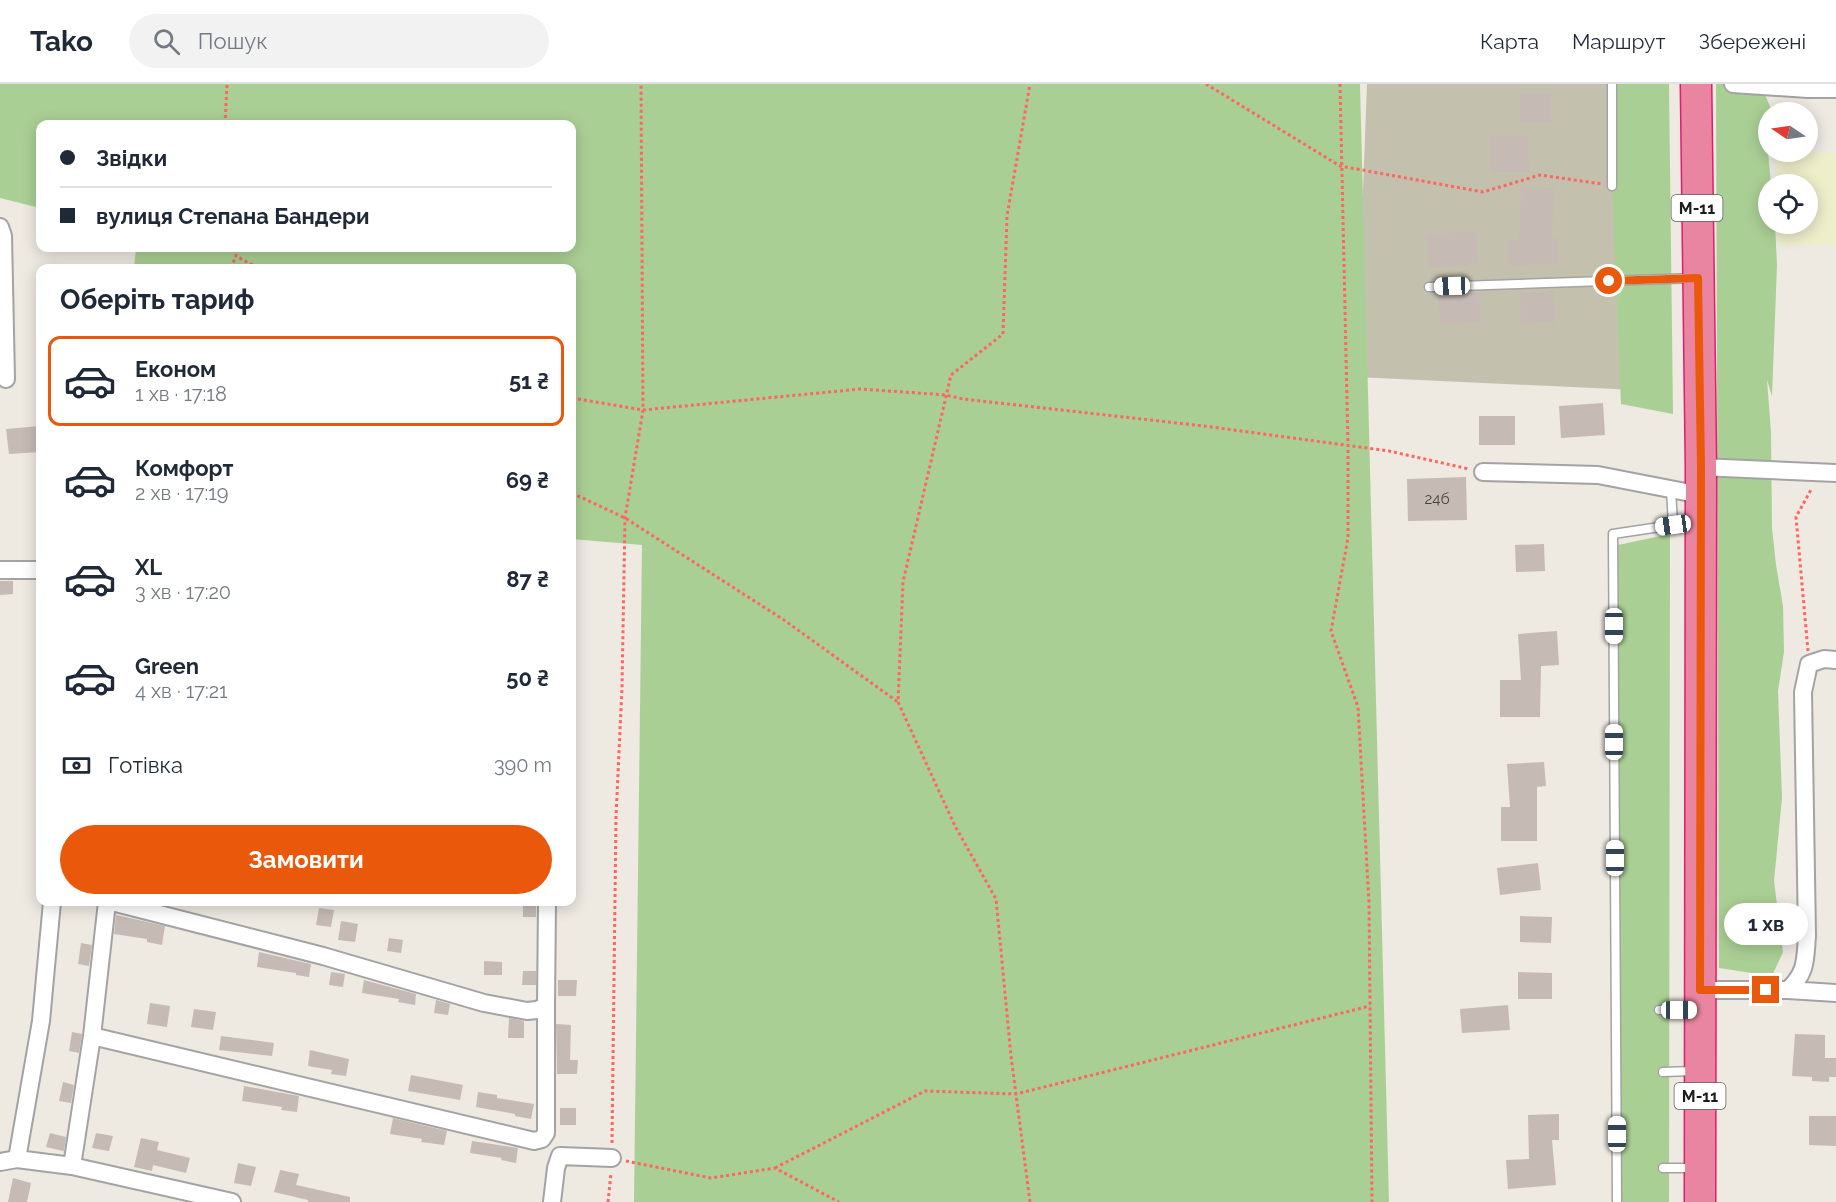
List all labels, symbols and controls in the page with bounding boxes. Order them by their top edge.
search box [129,14,549,68]
text: Tako [30,25,93,58]
icon: search [150,25,183,58]
text: Пошук [198,28,268,54]
text: Карта [1480,29,1539,54]
text: Маршрут [1572,29,1665,54]
text: Збережені [1698,29,1806,54]
north arrow [1758,102,1818,162]
map controls [1758,102,1818,234]
text: Звідки [96,145,167,171]
button: locate [1758,174,1818,234]
road number: М-11 [1672,195,1722,221]
text: вулиця Степана Бандери [96,203,369,229]
route start [1595,267,1622,294]
car [1434,276,1470,296]
text: Оберіть тариф [60,284,254,315]
icon: car [63,354,117,408]
text: Економ [135,356,216,382]
text: 51 ₴ [509,368,549,394]
text: 1 хв · 17:18 [135,382,227,406]
icon: car [63,453,117,507]
text: Комфорт [135,455,233,481]
text: 69 ₴ [506,467,549,493]
text: 2 хв · 17:19 [135,481,228,505]
house number: 24б [1424,490,1450,508]
car [1654,514,1692,536]
icon: car [63,552,117,606]
text: XL [135,554,162,580]
text: 87 ₴ [506,566,549,592]
text: 3 хв · 17:20 [135,580,231,604]
car [1605,608,1623,644]
icon: car [63,651,117,705]
text: Green [135,653,199,679]
text: 50 ₴ [506,665,549,691]
text: 4 хв · 17:21 [135,679,228,703]
car [1605,724,1623,760]
icon: cash [60,749,93,782]
text: Готівка [108,752,183,778]
text: 390 m [494,753,552,777]
button: Замовити [60,825,552,894]
car [1606,840,1624,876]
callout: 1 хв [1724,903,1808,945]
text: 1 хв [1748,912,1784,936]
route end [1752,976,1779,1003]
car [1661,1001,1697,1019]
road number: М-11 [1674,1083,1726,1109]
car [1608,1116,1626,1152]

